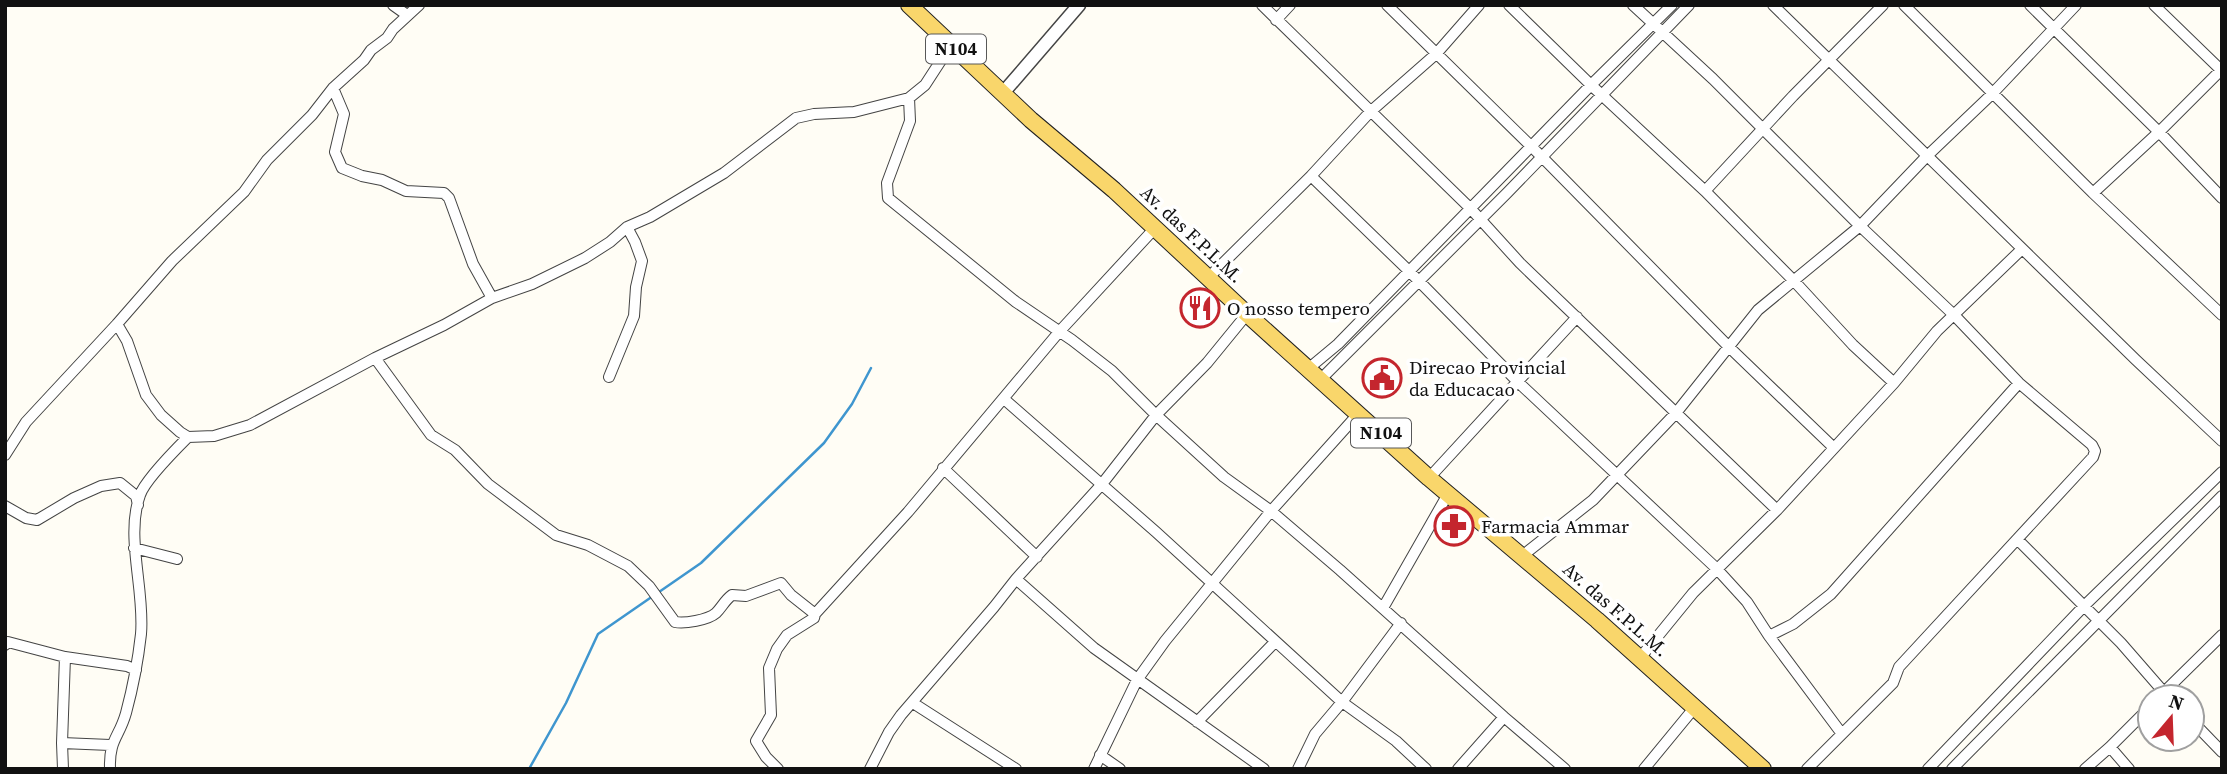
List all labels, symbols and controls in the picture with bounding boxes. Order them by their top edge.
road number: N104 [926,34,986,64]
street label: Av. das F.P.L.M. [1135,179,1249,289]
restaurant icon: O nosso tempero [1179,287,1221,329]
place label: O nosso tempero [1227,295,1370,321]
place label: Direcao Provincial da Educacao [1409,354,1566,402]
public building icon: Direcao Provincial da Educacao [1361,357,1403,399]
road number: N104 [1351,418,1411,447]
pharmacy icon: Farmacia Ammar [1433,505,1475,547]
place label: Farmacia Ammar [1481,513,1629,539]
street label: Av. das F.P.L.M. [1558,556,1674,662]
north arrow [2136,683,2206,753]
text: N [2166,687,2187,717]

